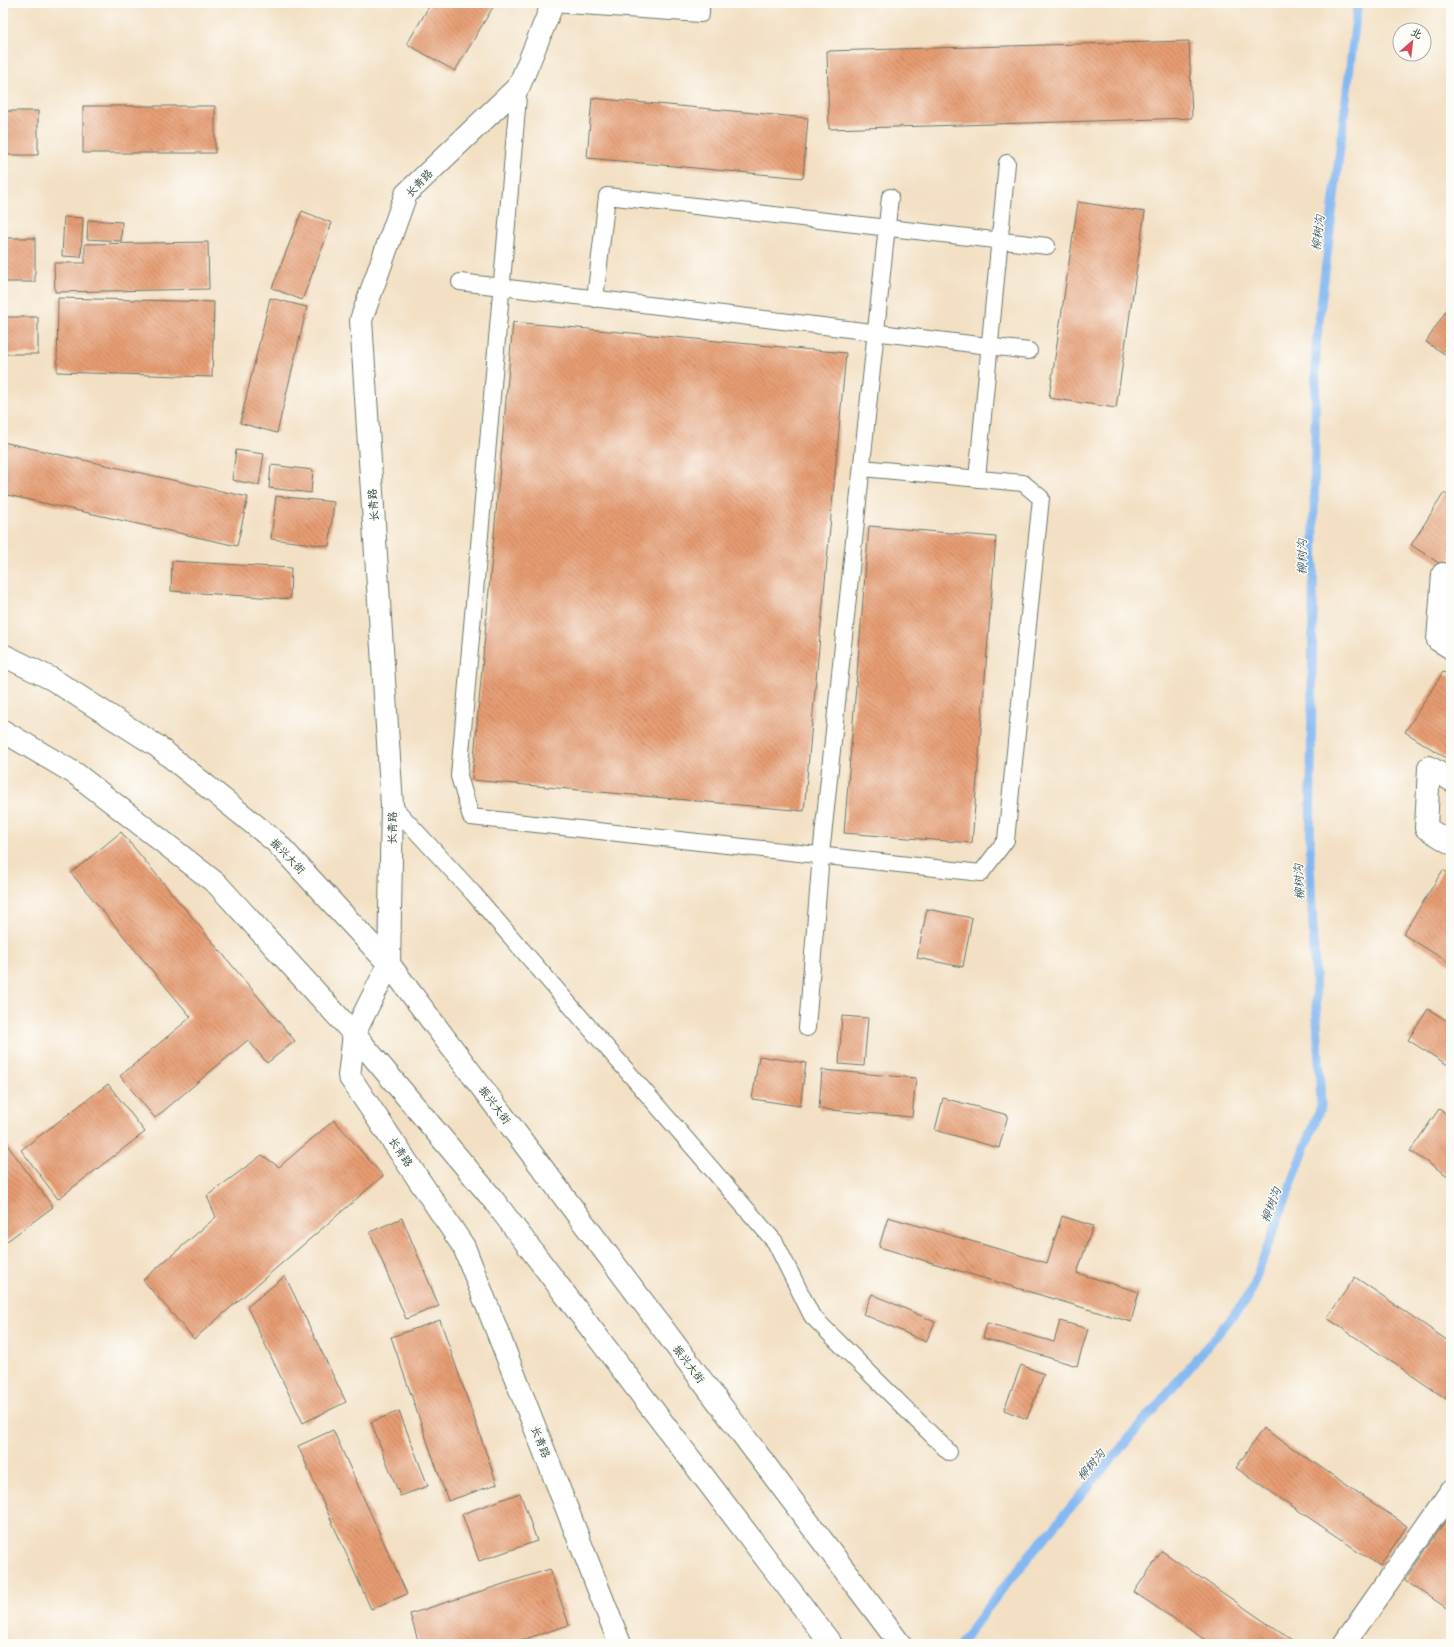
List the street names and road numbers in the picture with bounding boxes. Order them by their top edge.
street label: 长青路 [403,167,435,200]
street label: 长青路 [366,488,381,522]
street label: 长青路 [386,811,399,845]
street label: 振兴大街 [268,836,308,877]
street label: 振兴大街 [476,1084,514,1128]
street label: 长青路 [386,1135,415,1170]
street label: 振兴大街 [670,1343,708,1387]
street label: 长青路 [529,1424,553,1460]

